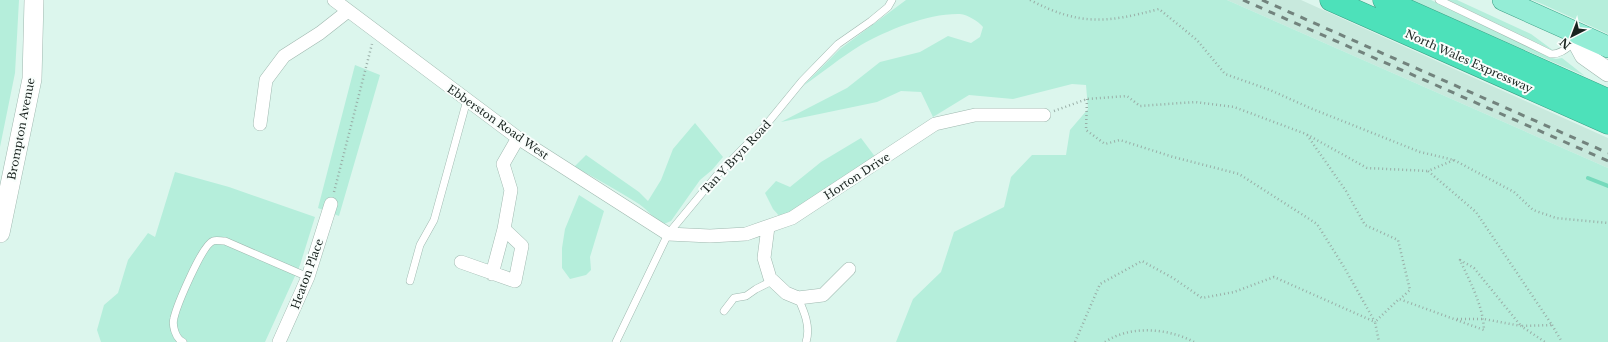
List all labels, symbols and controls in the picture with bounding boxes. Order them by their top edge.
north arrow [1552,16,1592,56]
street label: North Wales Expressway [1403,26,1535,96]
text: N [1556,34,1574,52]
street label: Brompton Avenue [4,77,38,181]
street label: Ebberston Road West [445,82,552,163]
street label: Tan Y Bryn Road [698,117,774,197]
street label: Horton Drive [821,149,893,203]
street label: Heaton Place [288,237,326,311]

